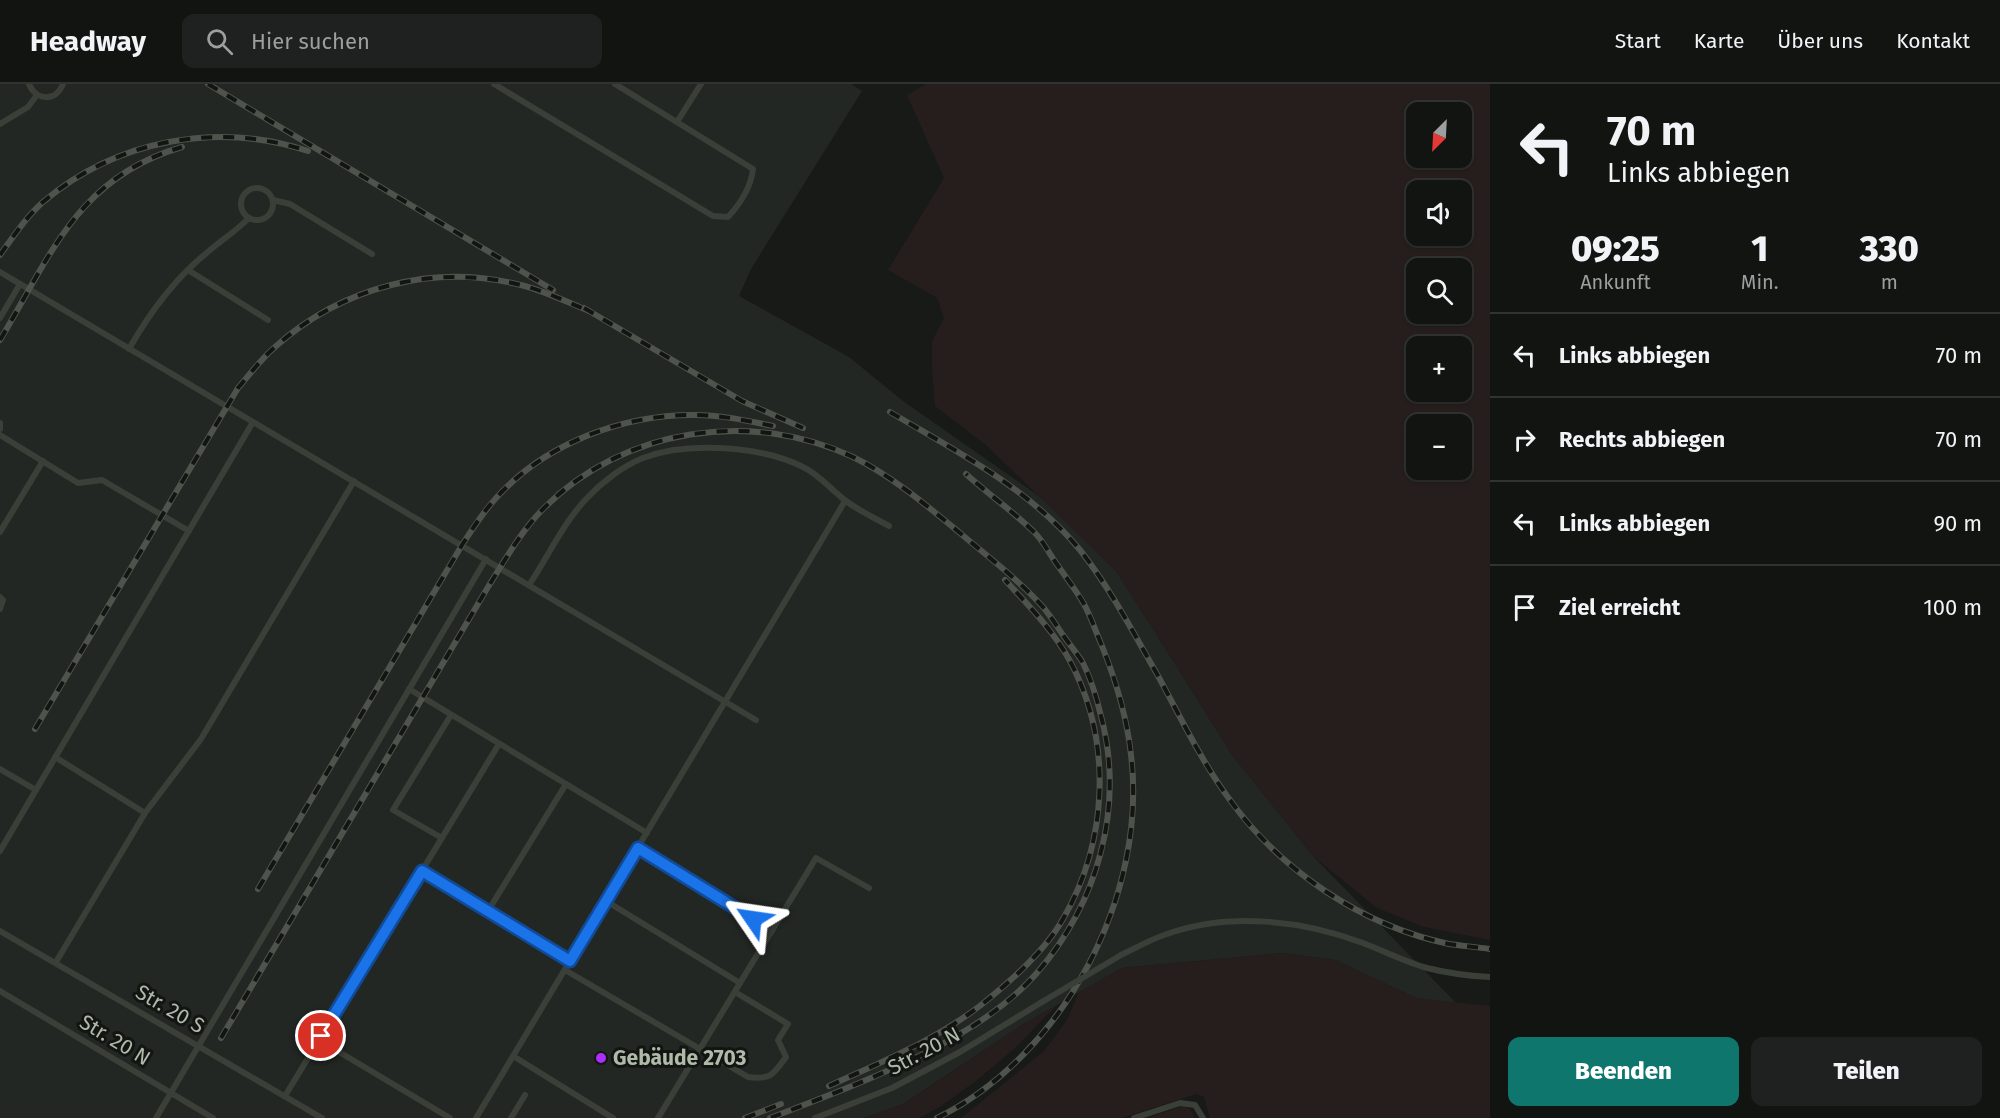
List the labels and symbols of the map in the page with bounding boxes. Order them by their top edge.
north arrow [1406,102,1472,168]
position arrow [721,887,785,951]
street label: Str. 20 S [131,979,209,1039]
street label: Str. 20 N [75,1009,155,1071]
pin [295,1010,346,1061]
street label: Str. 20 N [883,1021,965,1081]
place label: Gebäude 2703 [613,1045,746,1071]
marker: Gebäude 2703 [594,1051,608,1065]

